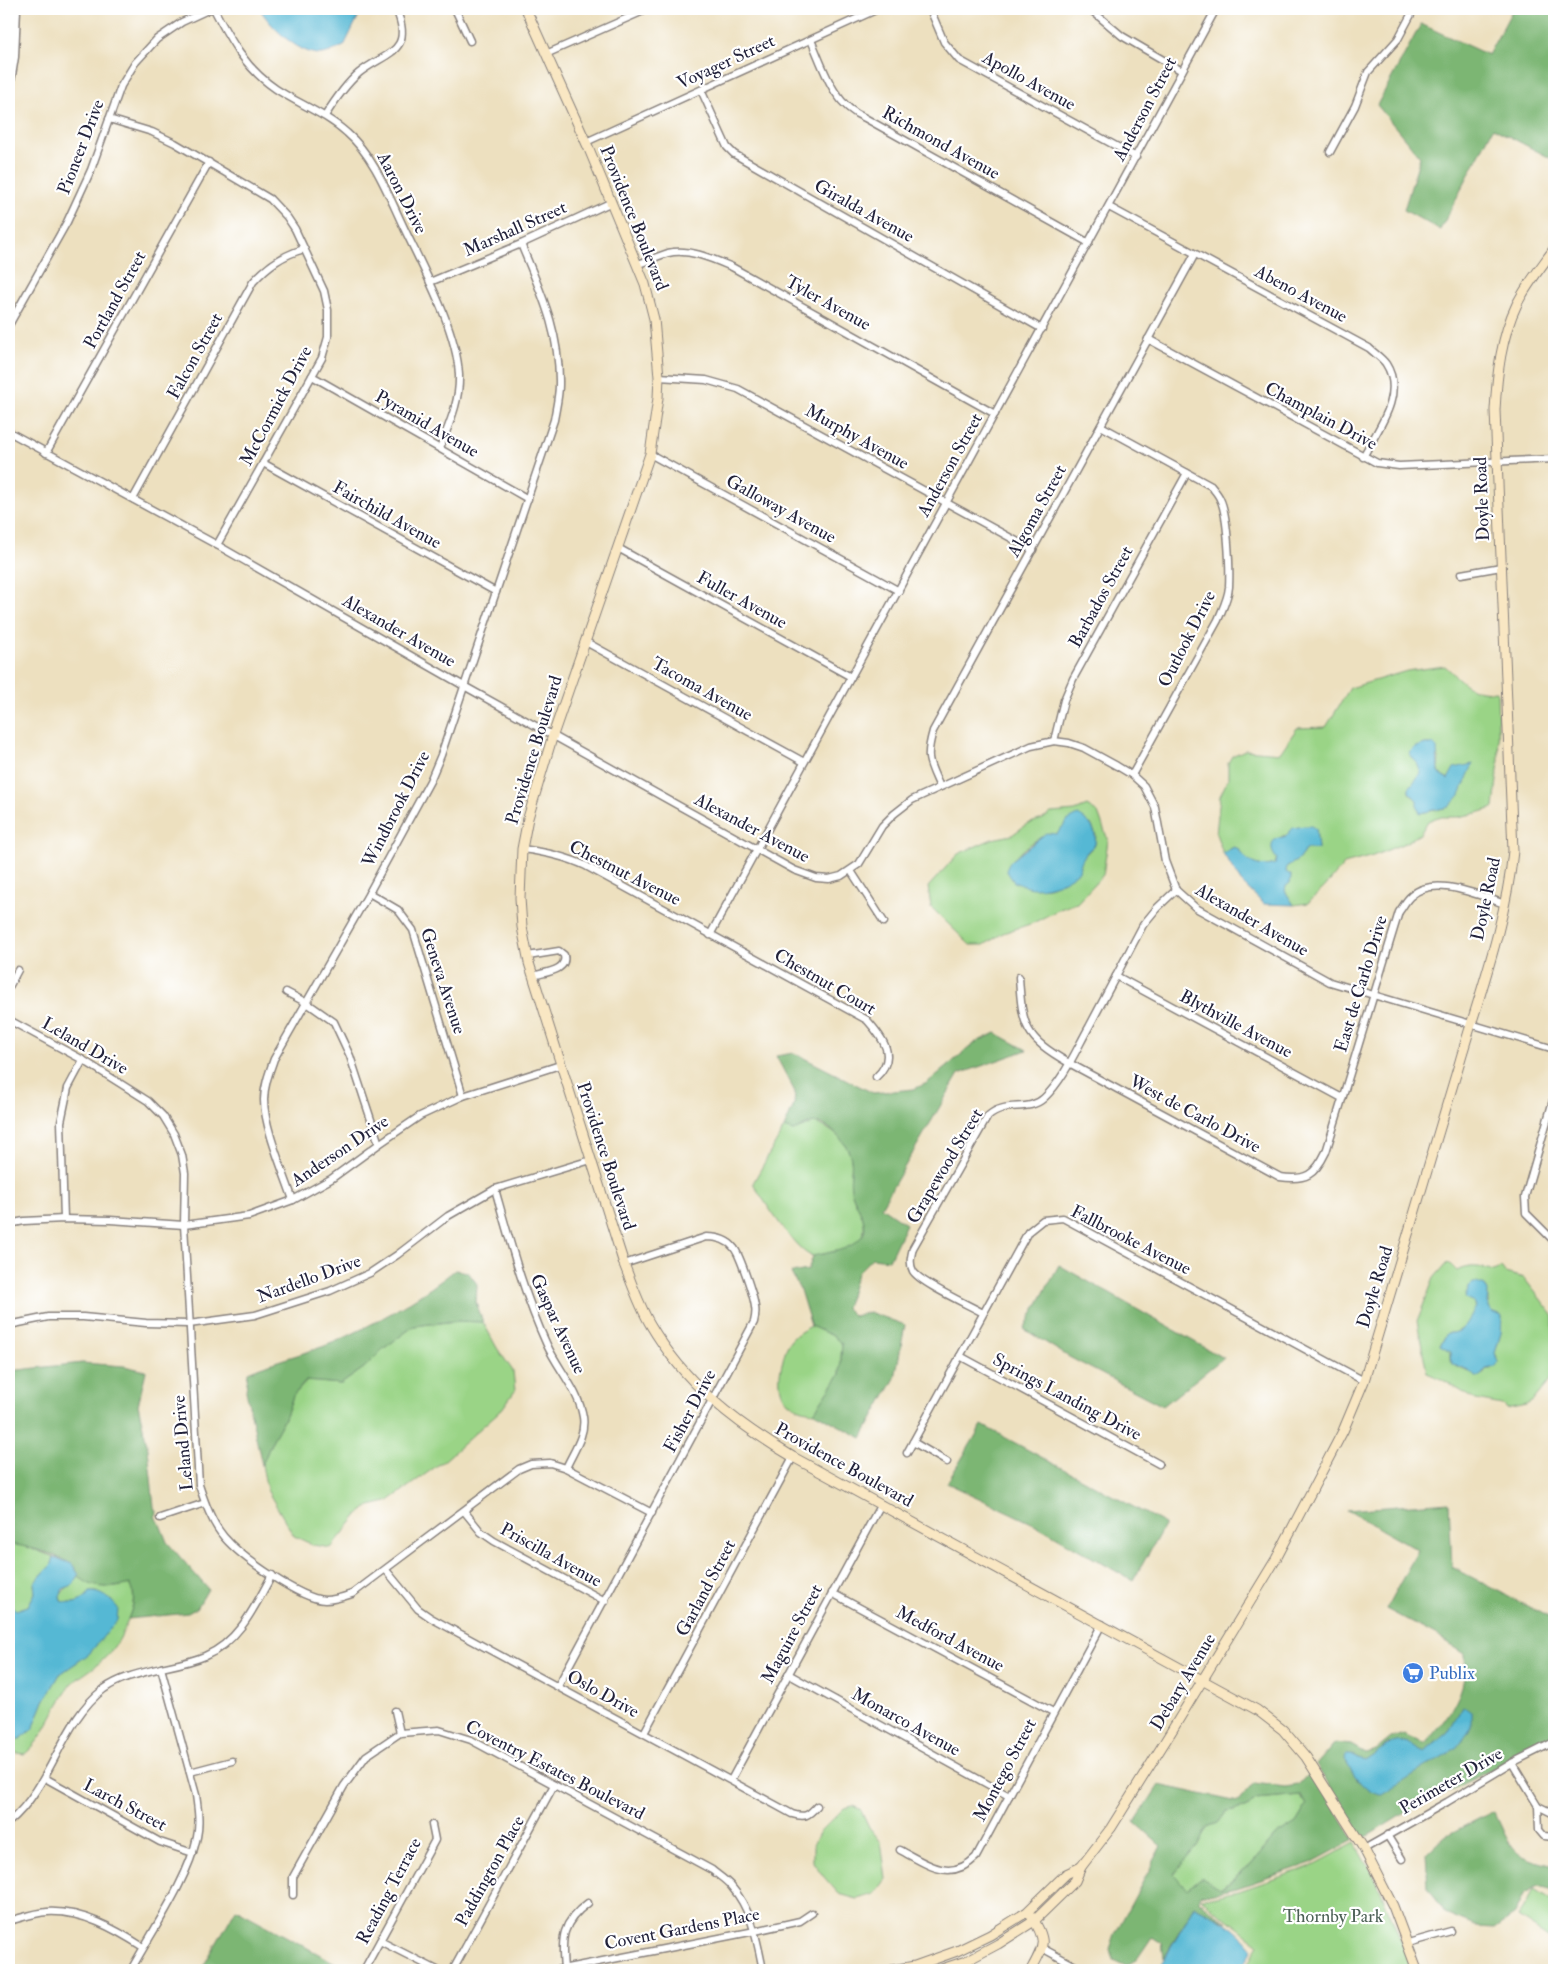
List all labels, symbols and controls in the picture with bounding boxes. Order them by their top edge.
street label: Voyager Street [673,29,779,95]
street label: Apollo Avenue [978,46,1080,116]
street label: Anderson Street [1107,53,1182,166]
street label: Pioneer Drive [52,96,110,198]
street label: Richmond Avenue [878,101,1004,185]
street label: Providence Boulevard [594,142,674,294]
street label: Aaron Drive [371,147,433,238]
street label: Giralda Avenue [810,174,918,248]
street label: Marshall Street [460,196,570,262]
street label: Portland Street [79,247,151,353]
street label: Abeno Avenue [1250,260,1352,328]
street label: Tyler Avenue [781,270,875,336]
street label: Falcon Street [162,309,228,403]
street label: McCormick Drive [235,342,317,470]
street label: Champlain Drive [1261,377,1382,455]
street label: Pyramid Avenue [371,385,483,463]
street label: Murphy Avenue [801,399,913,475]
street label: Anderson Street [912,409,988,522]
street label: Doyle Road [1469,456,1495,542]
street label: Algoma Street [1002,461,1072,562]
street label: Galloway Avenue [722,469,840,549]
street label: Fairchild Avenue [329,476,446,554]
street label: Barbados Street [1064,542,1139,652]
street label: Fuller Avenue [693,566,791,634]
street label: Outlook Drive [1153,587,1221,691]
street label: Alexander Avenue [337,589,460,673]
street label: Tacoma Avenue [647,652,757,726]
street label: Providence Boulevard [500,673,568,827]
street label: Windbrook Drive [356,747,435,872]
street label: Alexander Avenue [690,788,814,868]
street label: Chestnut Avenue [565,835,685,911]
street label: Doyle Road [1466,855,1506,943]
street label: Alexander Avenue [1190,878,1313,962]
street label: East de Carlo Drive [1329,912,1393,1055]
street label: Geneva Avenue [415,925,471,1038]
street label: Chestnut Court [770,944,880,1021]
street label: Blythville Avenue [1176,985,1297,1064]
street label: Leland Drive [38,1012,133,1080]
street label: West de Carlo Drive [1124,1069,1265,1159]
street label: Providence Boulevard [571,1079,641,1233]
street label: Grapewood Street [902,1104,988,1228]
street label: Anderson Drive [286,1110,394,1193]
street label: Fallbrooke Avenue [1067,1200,1195,1280]
street label: Doyle Road [1352,1243,1398,1331]
street label: Nardello Drive [254,1249,365,1308]
street label: Gaspar Avenue [525,1270,591,1378]
street label: Springs Landing Drive [989,1348,1146,1446]
street label: Fisher Drive [659,1365,722,1456]
street label: Leland Drive [167,1394,199,1492]
street label: Providence Boulevard [771,1417,917,1513]
street label: Priscilla Avenue [496,1518,606,1593]
street label: Garland Street [671,1535,741,1640]
street label: Maguire Street [756,1580,828,1688]
street label: Medford Avenue [892,1601,1008,1677]
street label: Debary Avenue [1145,1629,1221,1735]
supermarket icon: Publix [1401,1661,1425,1685]
place label: Publix [1429,1662,1475,1685]
street label: Oslo Drive [563,1665,644,1723]
street label: Monarco Avenue [848,1683,965,1762]
street label: Coventry Estates Boulevard [461,1715,649,1825]
street label: Montego Street [968,1715,1042,1825]
street label: Perimeter Drive [1395,1742,1507,1820]
street label: Larch Street [79,1773,171,1837]
street label: Paddington Place [450,1811,530,1930]
street label: Reading Terrace [351,1833,427,1948]
street label: Covent Gardens Place [602,1903,762,1955]
park label: Thornby Park [1283,1905,1384,1928]

